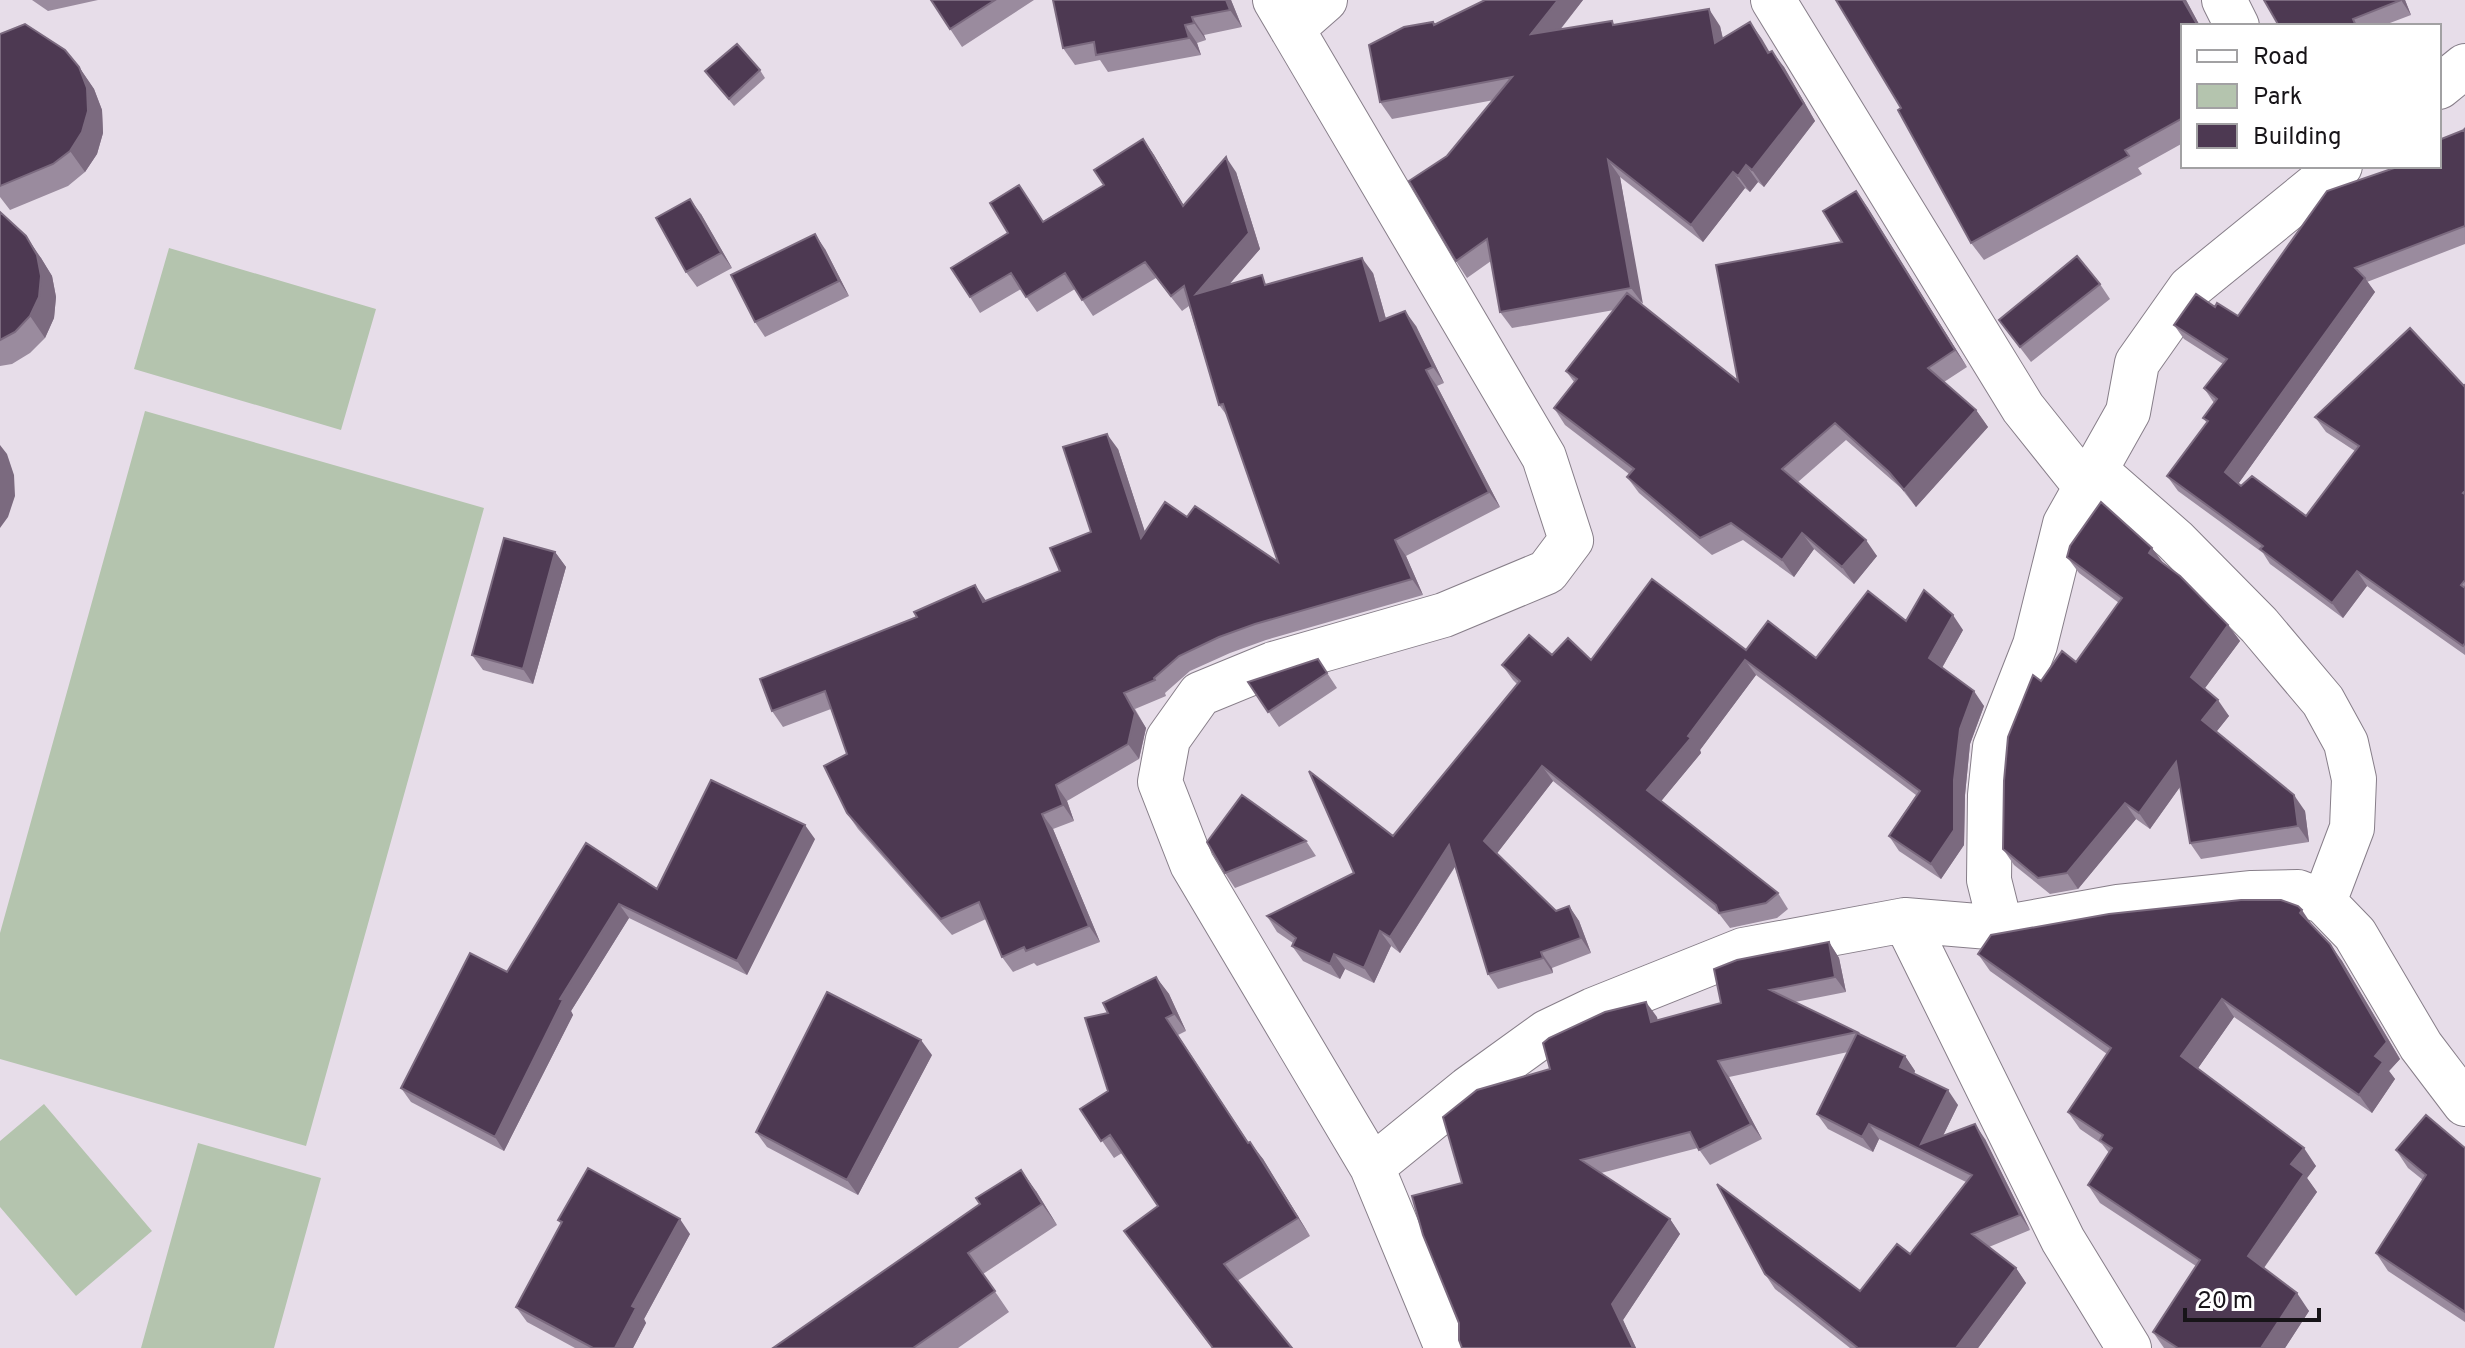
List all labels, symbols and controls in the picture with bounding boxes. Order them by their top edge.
legend [2181,24,2441,168]
text: Road [2253,43,2309,73]
text: Park [2253,83,2303,113]
text: Building [2253,123,2342,153]
scale bar [2185,1272,2319,1322]
text: 20 m [2197,1287,2253,1317]

